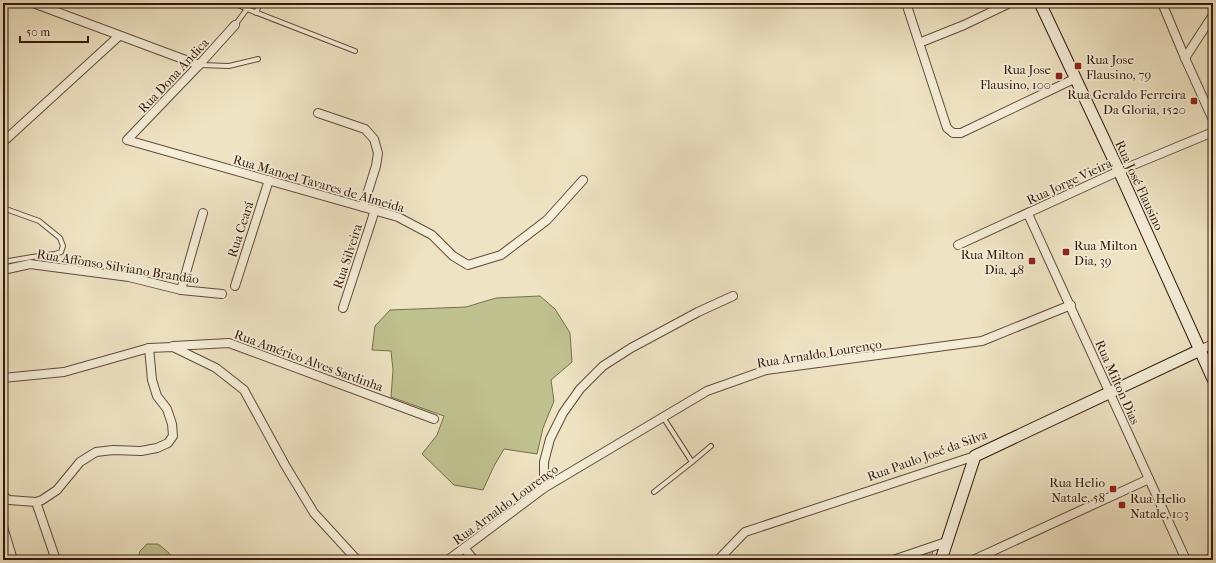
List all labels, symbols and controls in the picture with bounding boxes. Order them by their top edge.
scale bar [20,18,88,44]
text: 50 m [26,25,50,39]
street label: Rua Dona Andica [135,34,212,116]
place label: Rua Jose Flausino, 79 [1086,52,1151,82]
marker: Rua Jose Flausino, 79 [1073,61,1083,71]
place label: Rua Jose Flausino, 100 [980,62,1052,92]
marker: Rua Jose Flausino, 100 [1054,71,1064,81]
place label: Rua Geraldo Ferreira Da Gloria, 1520 [1067,87,1187,117]
marker: Rua Geraldo Ferreira Da Gloria, 1520 [1189,96,1199,106]
street label: Rua José Flausino [1112,138,1167,233]
street label: Rua Manoel Tavares de Almeida [231,152,407,215]
street label: Rua Jorge Vieira [1024,155,1115,208]
street label: Rua Ceará [224,198,257,259]
street label: Rua Silveira [330,221,365,291]
place label: Rua Milton Dia, 39 [1074,238,1138,268]
street label: Rua Affonso Silviano Brandão [36,246,201,287]
place label: Rua Milton Dia, 48 [961,247,1024,277]
marker: Rua Milton Dia, 39 [1061,247,1071,257]
marker: Rua Milton Dia, 48 [1027,256,1037,266]
street label: Rua Américo Alves Sardinha [232,327,386,395]
street label: Rua Arnaldo Lourenço [756,336,883,372]
street label: Rua Milton Dias [1092,338,1143,427]
street label: Rua Paulo José da Silva [865,426,990,484]
street label: Rua Arnaldo Lourenço [450,461,562,548]
place label: Rua Helio Natale, 58 [1049,475,1105,505]
marker: Rua Helio Natale, 58 [1108,484,1118,494]
place label: Rua Helio Natale, 103 [1130,491,1189,521]
marker: Rua Helio Natale, 103 [1117,500,1127,510]

